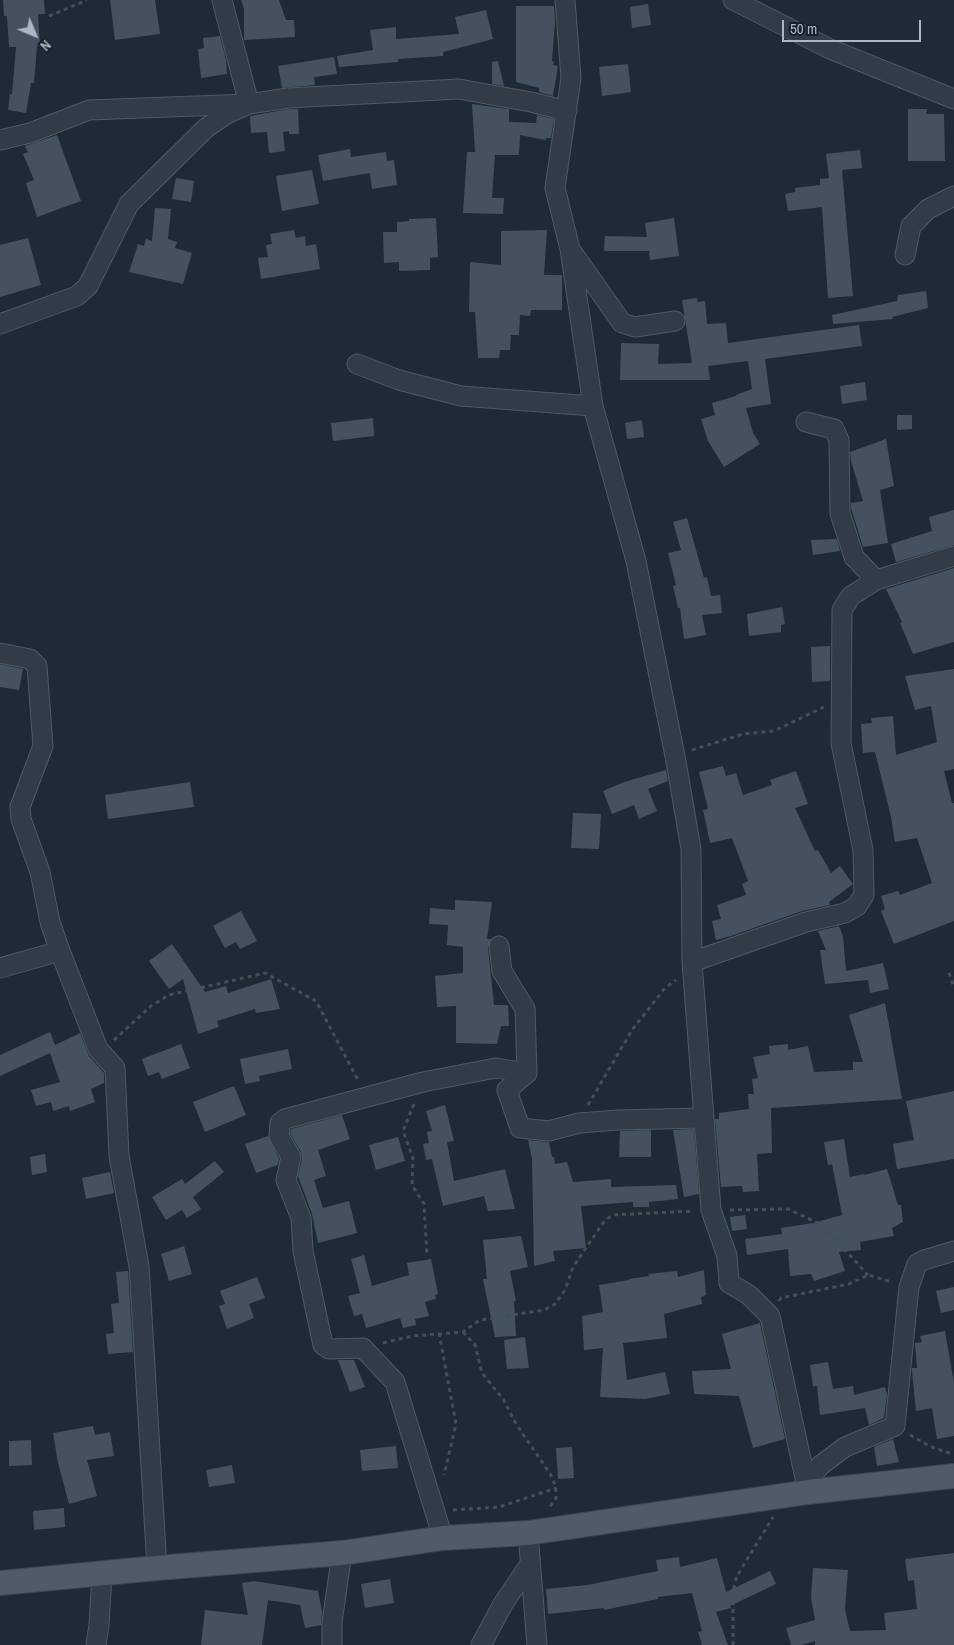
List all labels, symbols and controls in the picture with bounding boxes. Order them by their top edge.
north arrow [10,10,60,60]
scale bar [784,10,923,42]
text: 50 m [790,18,817,39]
text: N [36,36,55,55]

